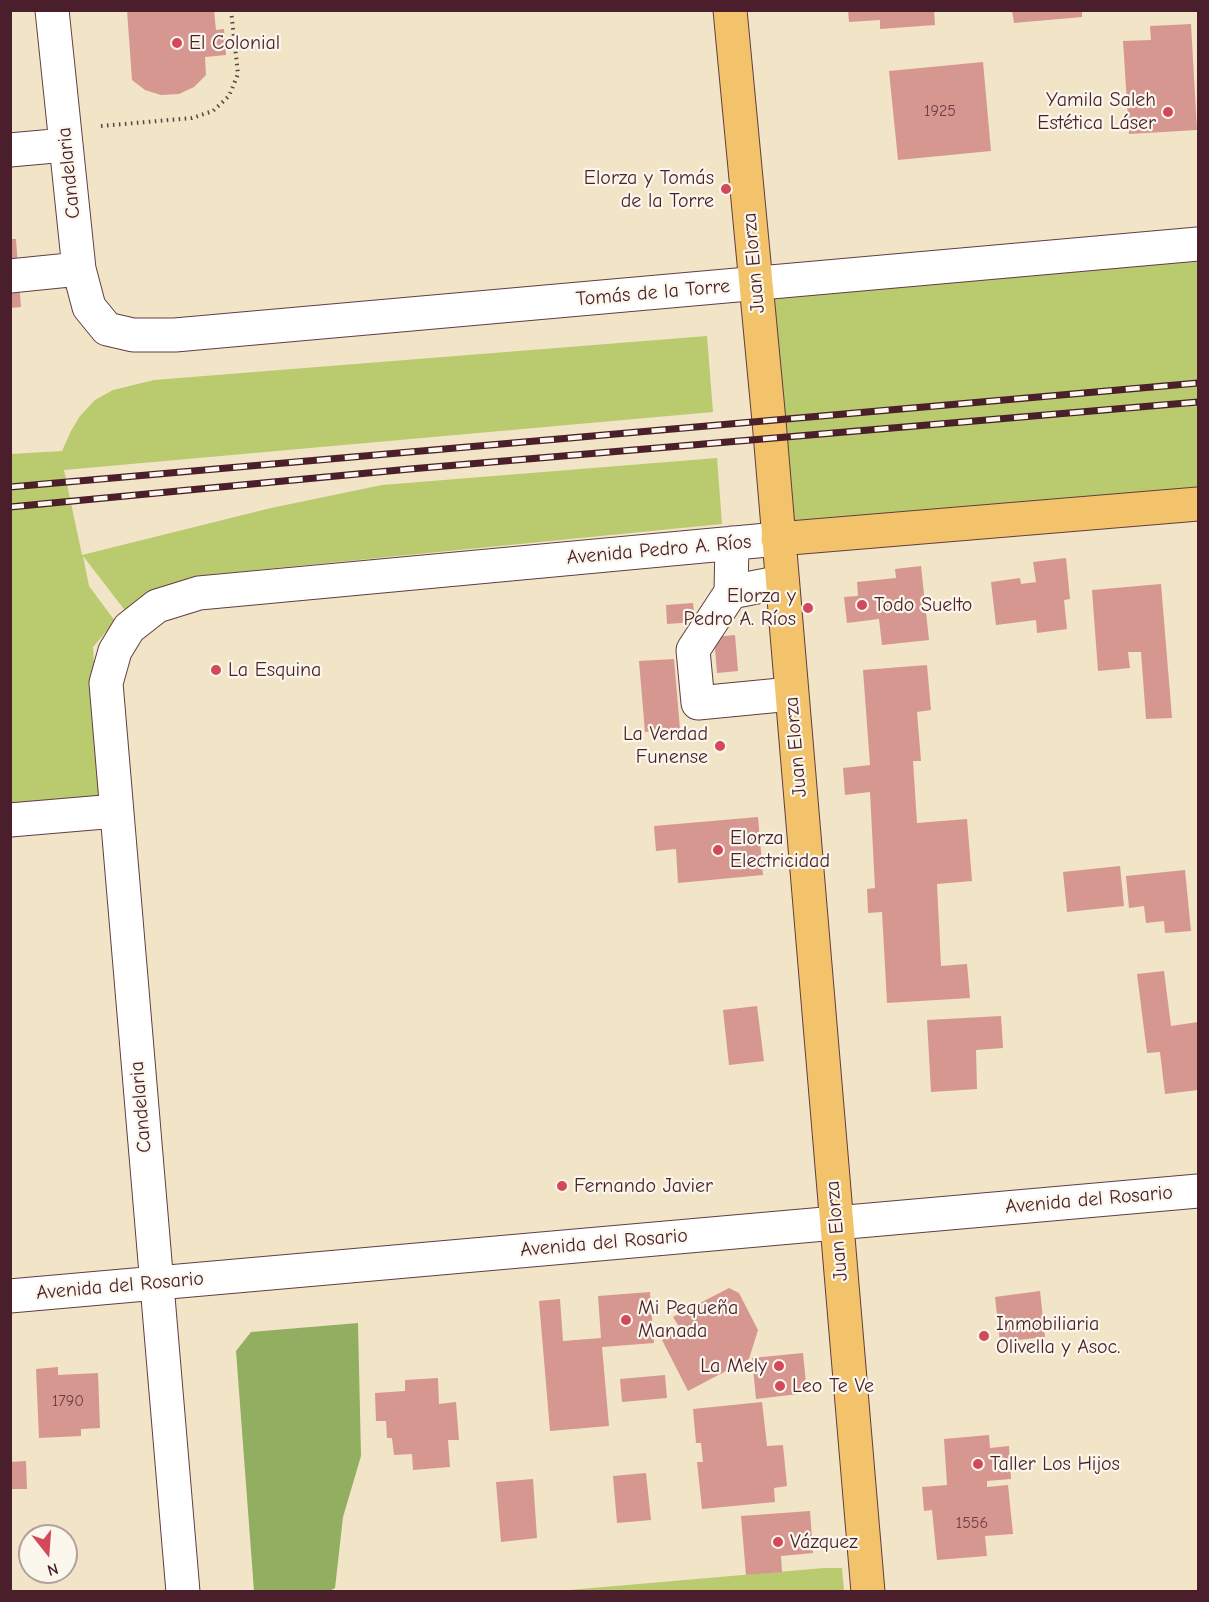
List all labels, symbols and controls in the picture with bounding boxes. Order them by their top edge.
place label: El Colonial [189,31,280,55]
marker: El Colonial [170,36,184,50]
place label: Yamila Saleh Estética Láser [1037,88,1156,135]
house number: 1925 [924,101,956,121]
marker: Yamila Saleh Estética Láser [1161,105,1175,119]
street label: Candelaria [52,126,86,220]
place label: Elorza y Tomás de la Torre [584,166,714,213]
marker: Elorza y Tomás de la Torre [719,182,733,196]
street label: Juan Elorza [738,212,770,314]
street label: Tomás de la Torre [575,274,731,312]
street label: Avenida Pedro A. Ríos [566,530,752,570]
place label: Elorza y Pedro A. Ríos [684,584,796,631]
place label: Todo Suelto [874,593,972,617]
marker: Todo Suelto [855,598,869,612]
marker: Elorza y Pedro A. Ríos [801,601,815,615]
place label: La Esquina [228,658,321,682]
marker: La Esquina [209,663,223,677]
street label: Juan Elorza [780,696,812,798]
place label: La Verdad Funense [623,722,708,769]
marker: La Verdad Funense [713,739,727,753]
place label: Elorza Electricidad [730,826,830,873]
marker: Elorza Electricidad [711,843,725,857]
street label: Candelaria [125,1060,157,1154]
place label: Fernando Javier [574,1174,713,1198]
marker: Fernando Javier [555,1179,569,1193]
street label: Juan Elorza [821,1180,853,1282]
street label: Avenida del Rosario [1004,1181,1174,1219]
street label: Avenida del Rosario [519,1224,689,1262]
street label: Avenida del Rosario [35,1267,205,1305]
place label: Mi Pequeña Manada [638,1296,738,1343]
place label: Inmobiliaria Olivella y Asoc. [996,1312,1120,1359]
marker: Mi Pequeña Manada [619,1313,633,1327]
marker: Inmobiliaria Olivella y Asoc. [977,1329,991,1343]
place label: La Mely [700,1354,767,1378]
marker: La Mely [772,1359,786,1373]
place label: Leo Te Ve [792,1374,874,1398]
marker: Leo Te Ve [773,1379,787,1393]
house number: 1790 [52,1391,84,1411]
place label: Taller Los Hijos [990,1452,1120,1476]
marker: Taller Los Hijos [971,1457,985,1471]
house number: 1556 [956,1513,988,1533]
north arrow [18,1524,78,1584]
place label: Vázquez [790,1530,858,1554]
marker: Vázquez [771,1535,785,1549]
text: N [45,1559,60,1579]

